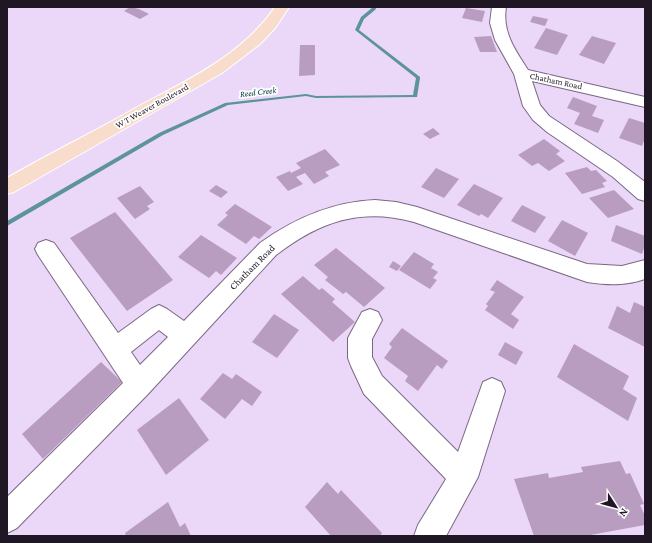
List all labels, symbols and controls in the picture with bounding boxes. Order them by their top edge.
street label: Chatham Road [529,71,583,92]
street label: W T Weaver Boulevard [114,82,190,130]
water label: Reed Creek [239,85,278,99]
street label: Chatham Road [227,242,277,292]
north arrow [596,487,636,527]
text: N [617,506,631,520]

